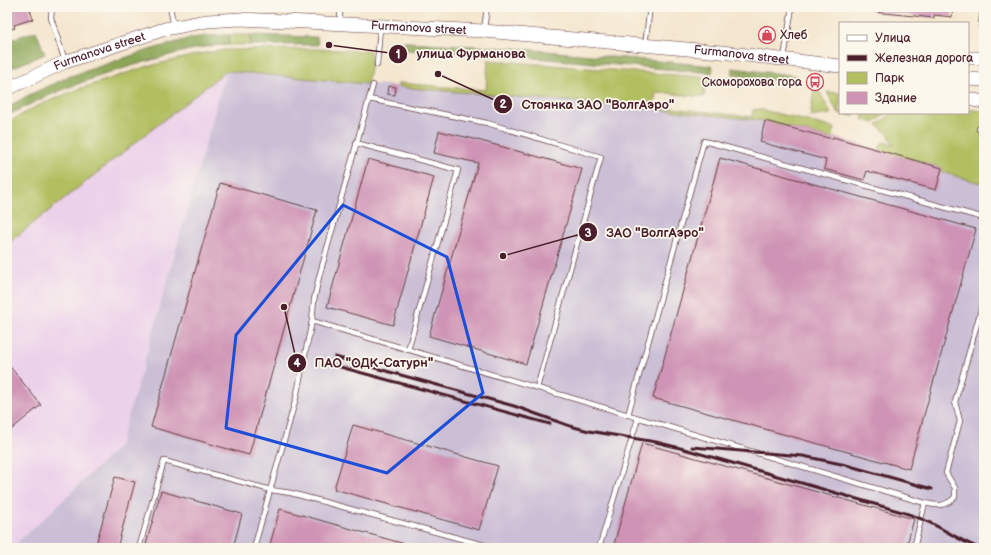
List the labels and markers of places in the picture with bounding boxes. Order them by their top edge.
shop icon: Хлеб [757,25,777,45]
place label: Хлеб [780,28,808,43]
callout: улица Фурманова [388,41,533,66]
bus stop icon: Скоморохова гора [805,72,825,92]
place label: Скоморохова гора [702,75,802,90]
callout: Стоянка ЗАО "ВолгАэро" [493,92,682,117]
callout: ЗАО "ВолгАэро" [578,220,712,245]
callout: ПАО "ОДК-Сатурн" [287,350,442,375]

